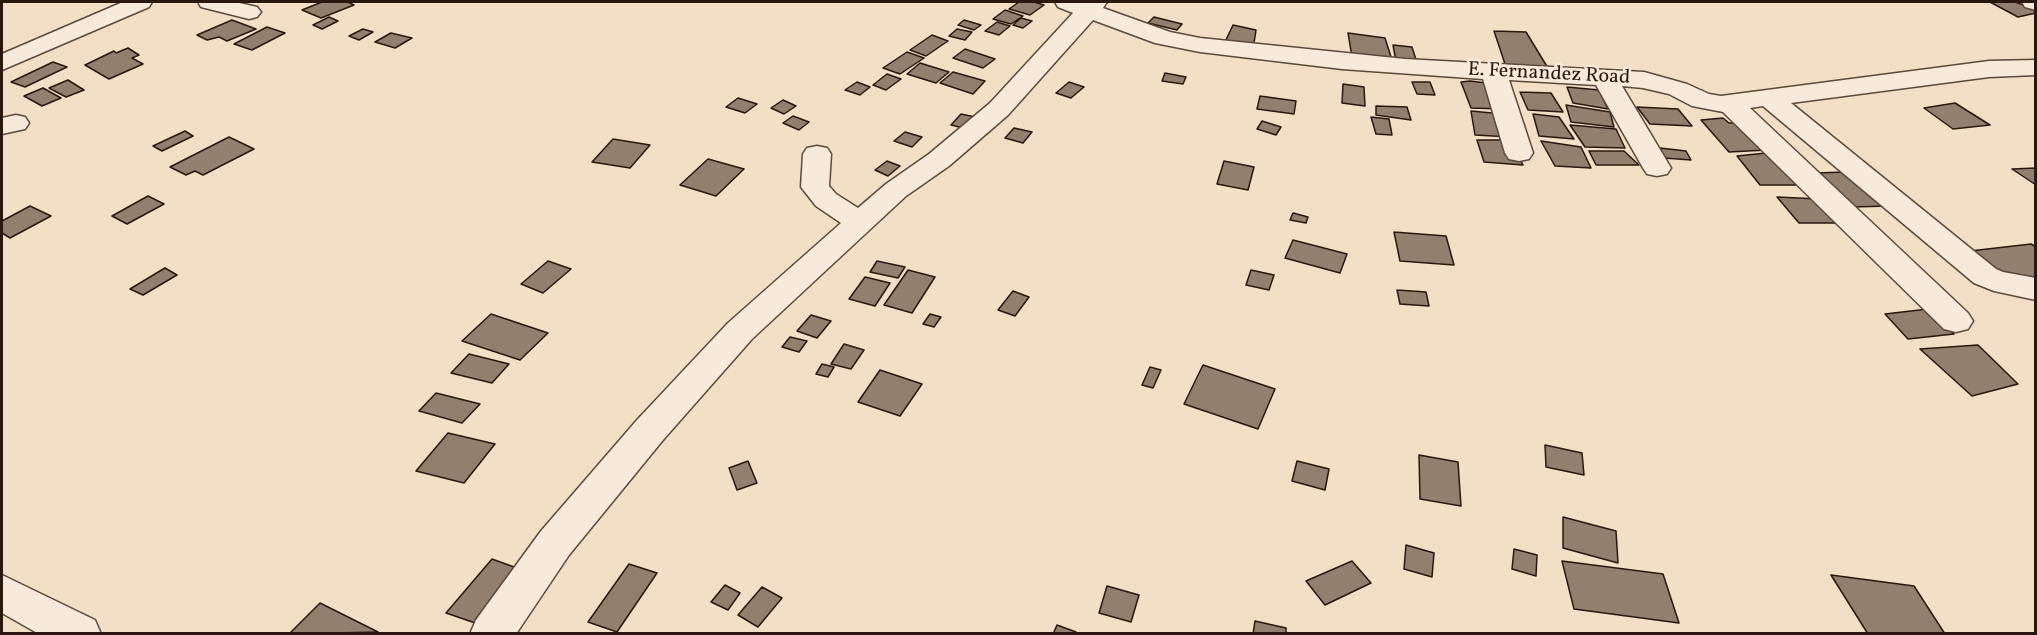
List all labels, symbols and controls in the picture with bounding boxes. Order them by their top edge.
street label: E. Fernandez Road [1467,59,1631,91]

